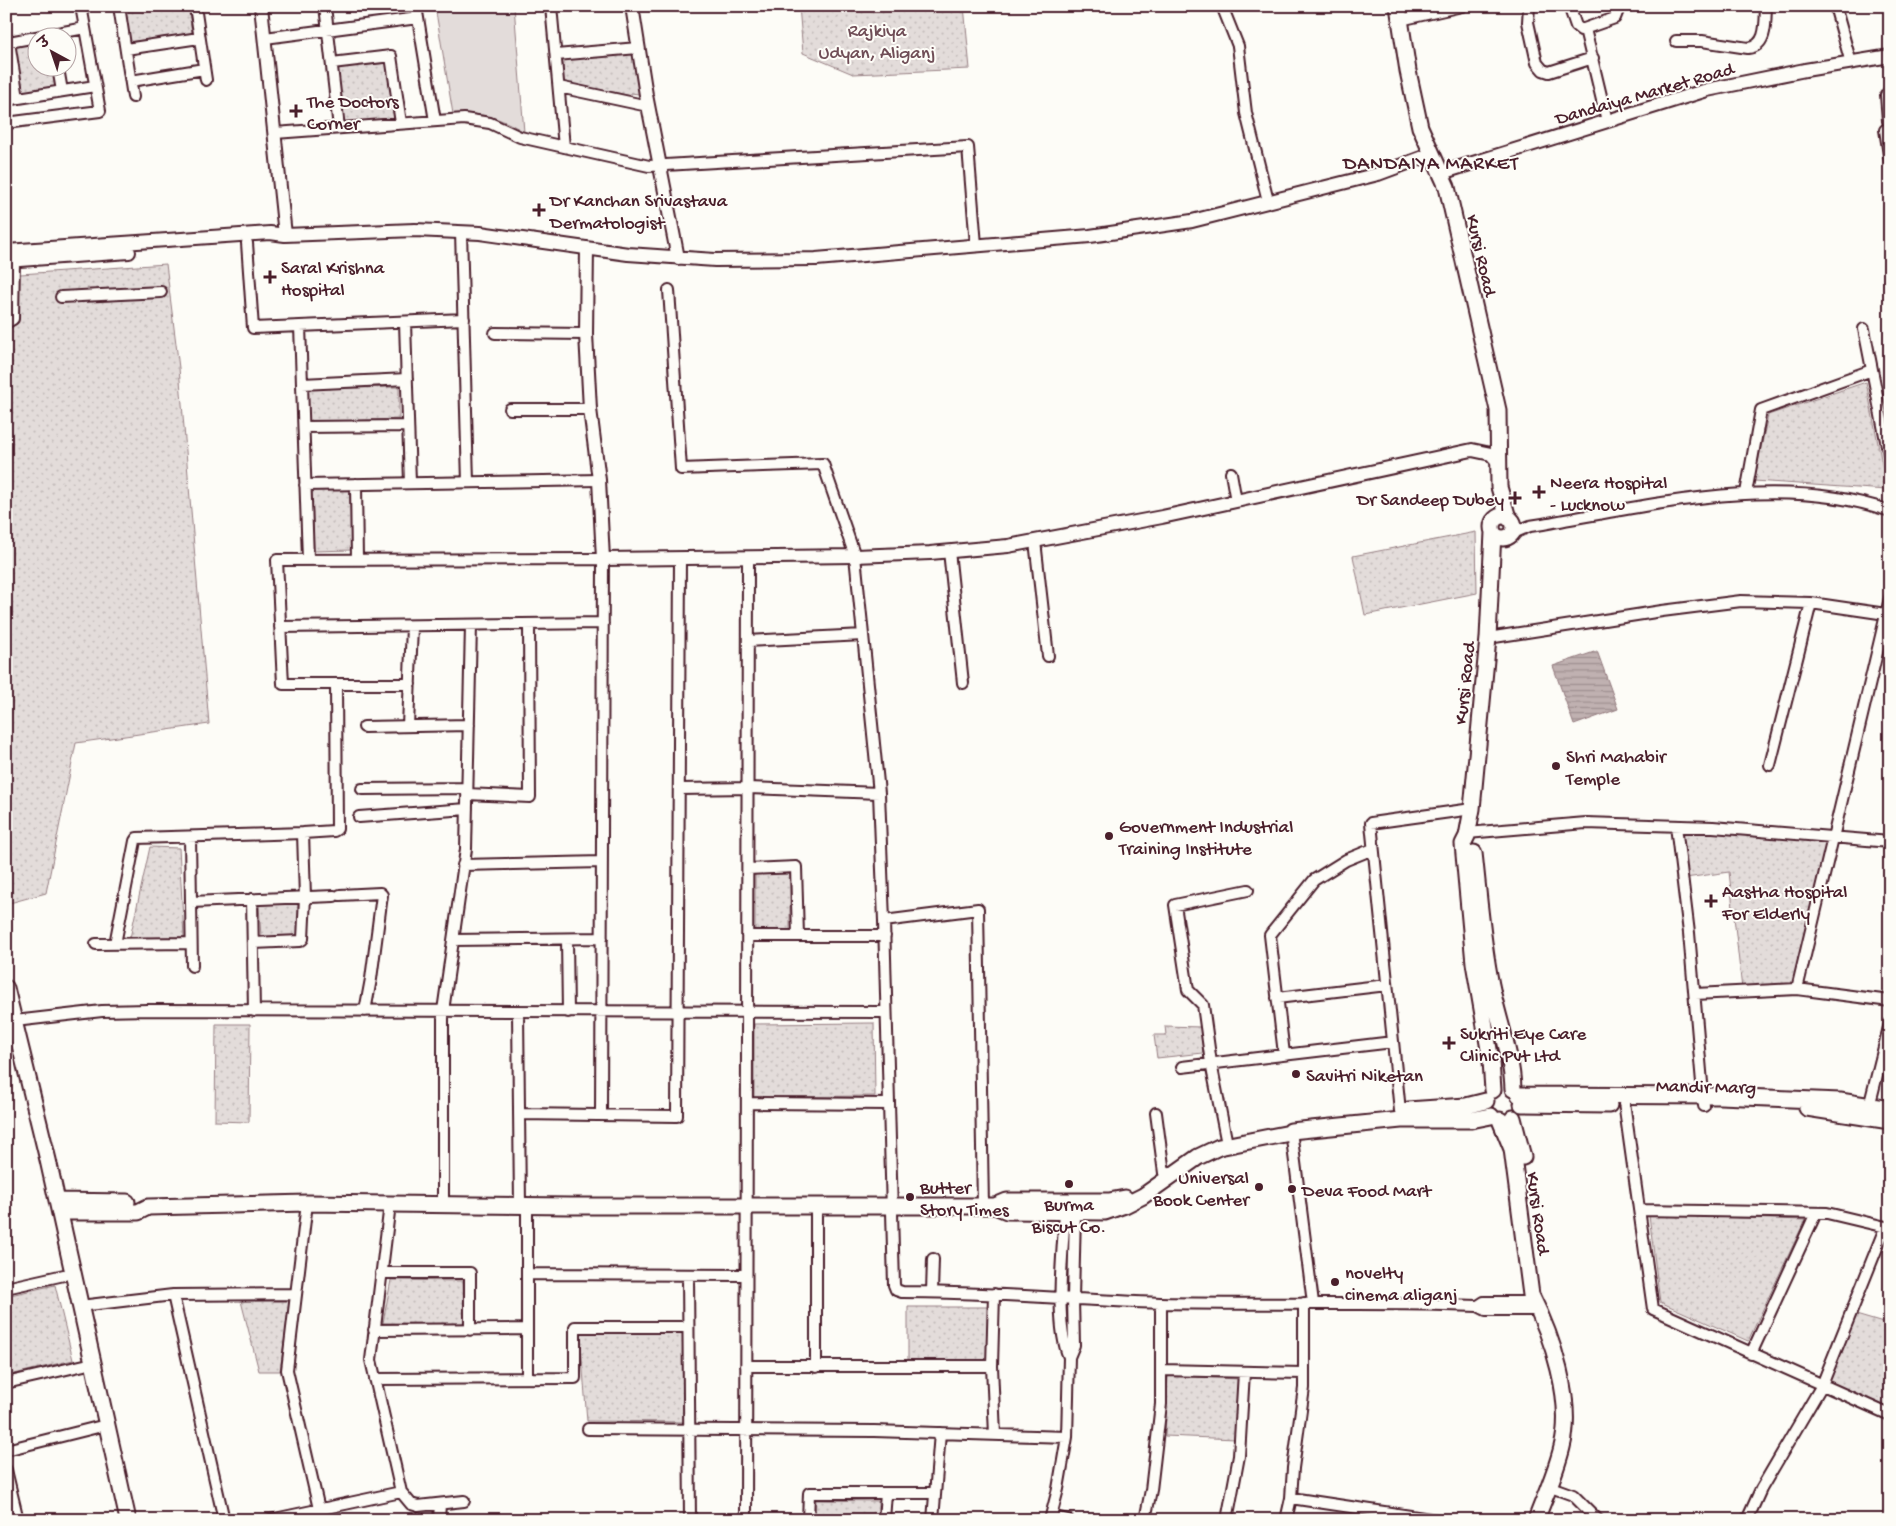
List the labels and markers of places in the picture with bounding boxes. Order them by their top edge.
place label: The Doctors Corner [306,92,400,137]
marker: The Doctors Corner [289,104,303,118]
place label: Dr Kanchan Srivastava Dermatologist [548,191,729,236]
marker: Dr Kanchan Srivastava Dermatologist [532,203,546,217]
place label: Saral Krishna Hospital [281,258,386,303]
marker: Saral Krishna Hospital [263,270,277,284]
place label: Neera Hospital - Lucknow [1550,473,1667,518]
marker: Neera Hospital - Lucknow [1532,485,1546,499]
place label: Dr Sandeep Dubey [1355,490,1505,513]
marker: Dr Sandeep Dubey [1508,491,1522,505]
place label: Shri Mahabir Temple [1565,747,1668,792]
marker: Shri Mahabir Temple [1550,760,1562,772]
place label: Government Industrial Training Institute [1118,817,1293,862]
marker: Government Industrial Training Institute [1103,830,1115,842]
place label: Aastha Hospital For Elderly [1721,882,1847,927]
marker: Aastha Hospital For Elderly [1704,894,1718,908]
place label: Sukriti Eye Care Clinic Pvt Ltd [1460,1024,1586,1069]
marker: Sukriti Eye Care Clinic Pvt Ltd [1442,1036,1456,1050]
place label: Savitri Niketan [1306,1066,1423,1089]
marker: Savitri Niketan [1290,1068,1302,1080]
place label: Universal Book Center [1152,1168,1251,1213]
place label: Butter Story Times [919,1178,1010,1223]
marker: Burma Biscut Co. [1063,1178,1075,1190]
marker: Universal Book Center [1253,1181,1265,1193]
place label: Deva Food Mart [1300,1181,1433,1204]
marker: Deva Food Mart [1286,1183,1298,1195]
marker: Butter Story Times [904,1191,916,1203]
place label: Burma Biscut Co. [1031,1195,1106,1240]
place label: novelty cinema aliganj [1345,1263,1458,1308]
marker: novelty cinema aliganj [1329,1276,1341,1288]

